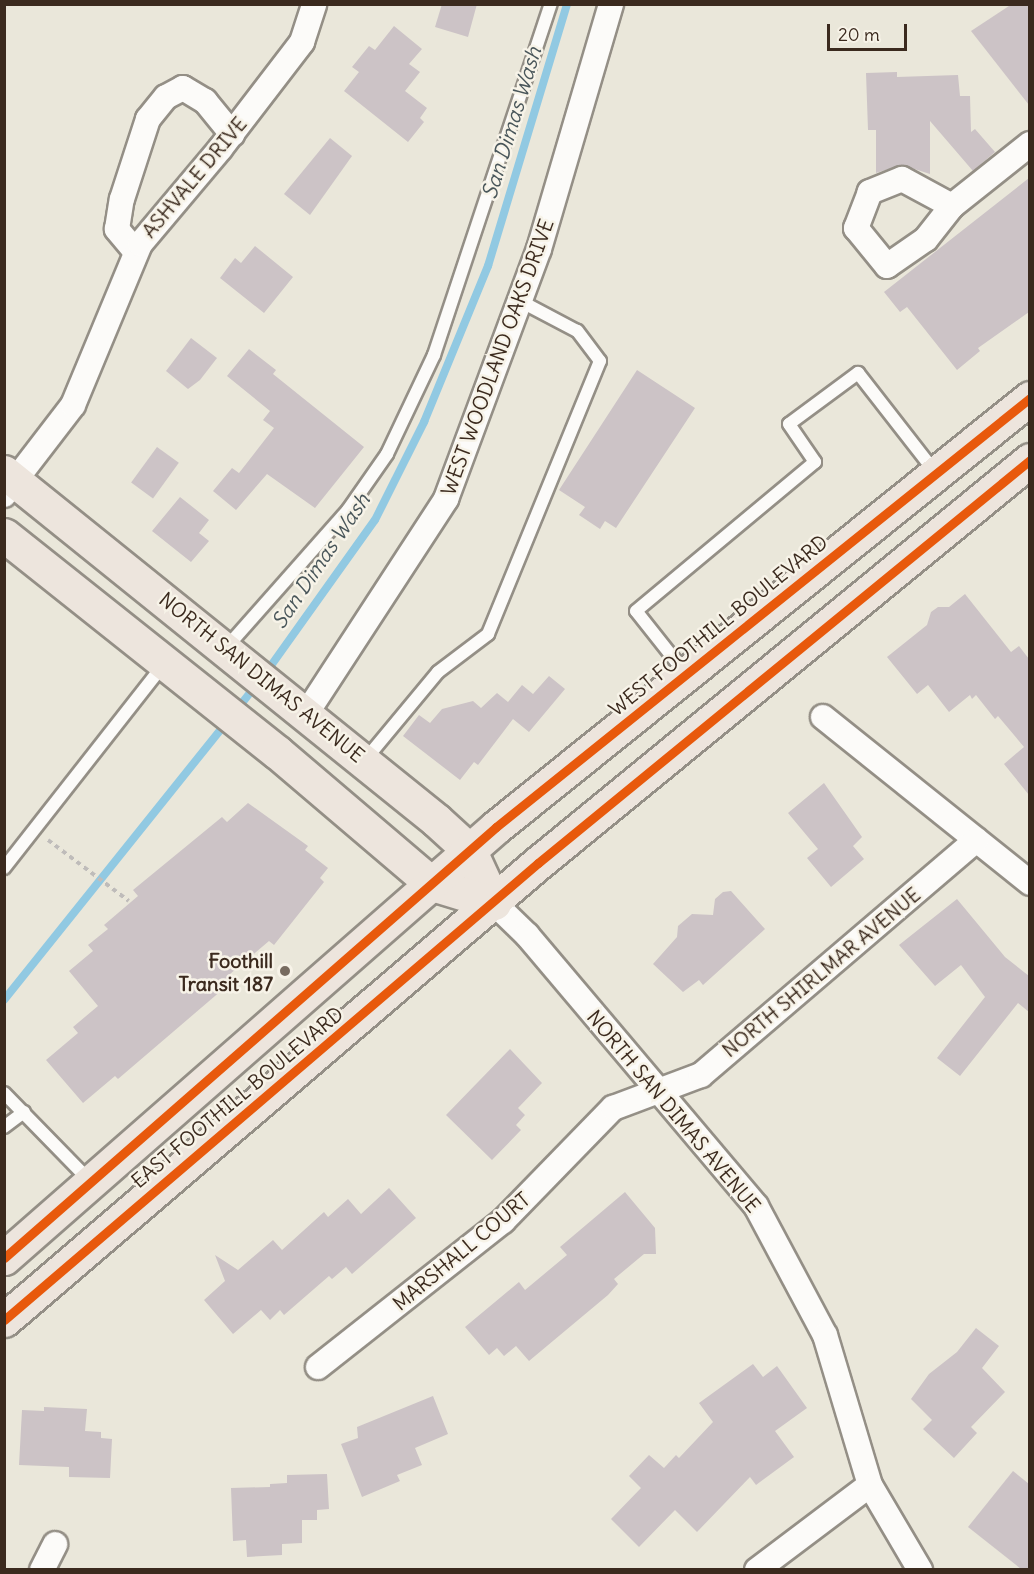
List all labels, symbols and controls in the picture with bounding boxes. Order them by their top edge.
scale bar [830,12,910,50]
text: 20 m [838,23,880,46]
water label: San Dimas Wash [477,44,547,202]
street label: ASHVALE DRIVE [136,112,252,242]
street label: WEST WOODLAND OAKS DRIVE [436,216,558,498]
water label: San Dimas Wash [267,489,375,633]
street label: WEST FOOTHILL BOULEVARD [604,529,832,721]
street label: NORTH SAN DIMAS AVENUE [155,587,369,767]
street label: NORTH SHIRLMAR AVENUE [717,882,925,1062]
place label: Foothill Transit 187 [179,948,273,995]
marker: Foothill Transit 187 [278,964,292,978]
street label: EAST FOOTHILL BOULEVARD [126,1001,348,1193]
street label: NORTH SAN DIMAS AVENUE [582,1005,766,1217]
street label: MARSHALL COURT [388,1187,534,1315]

